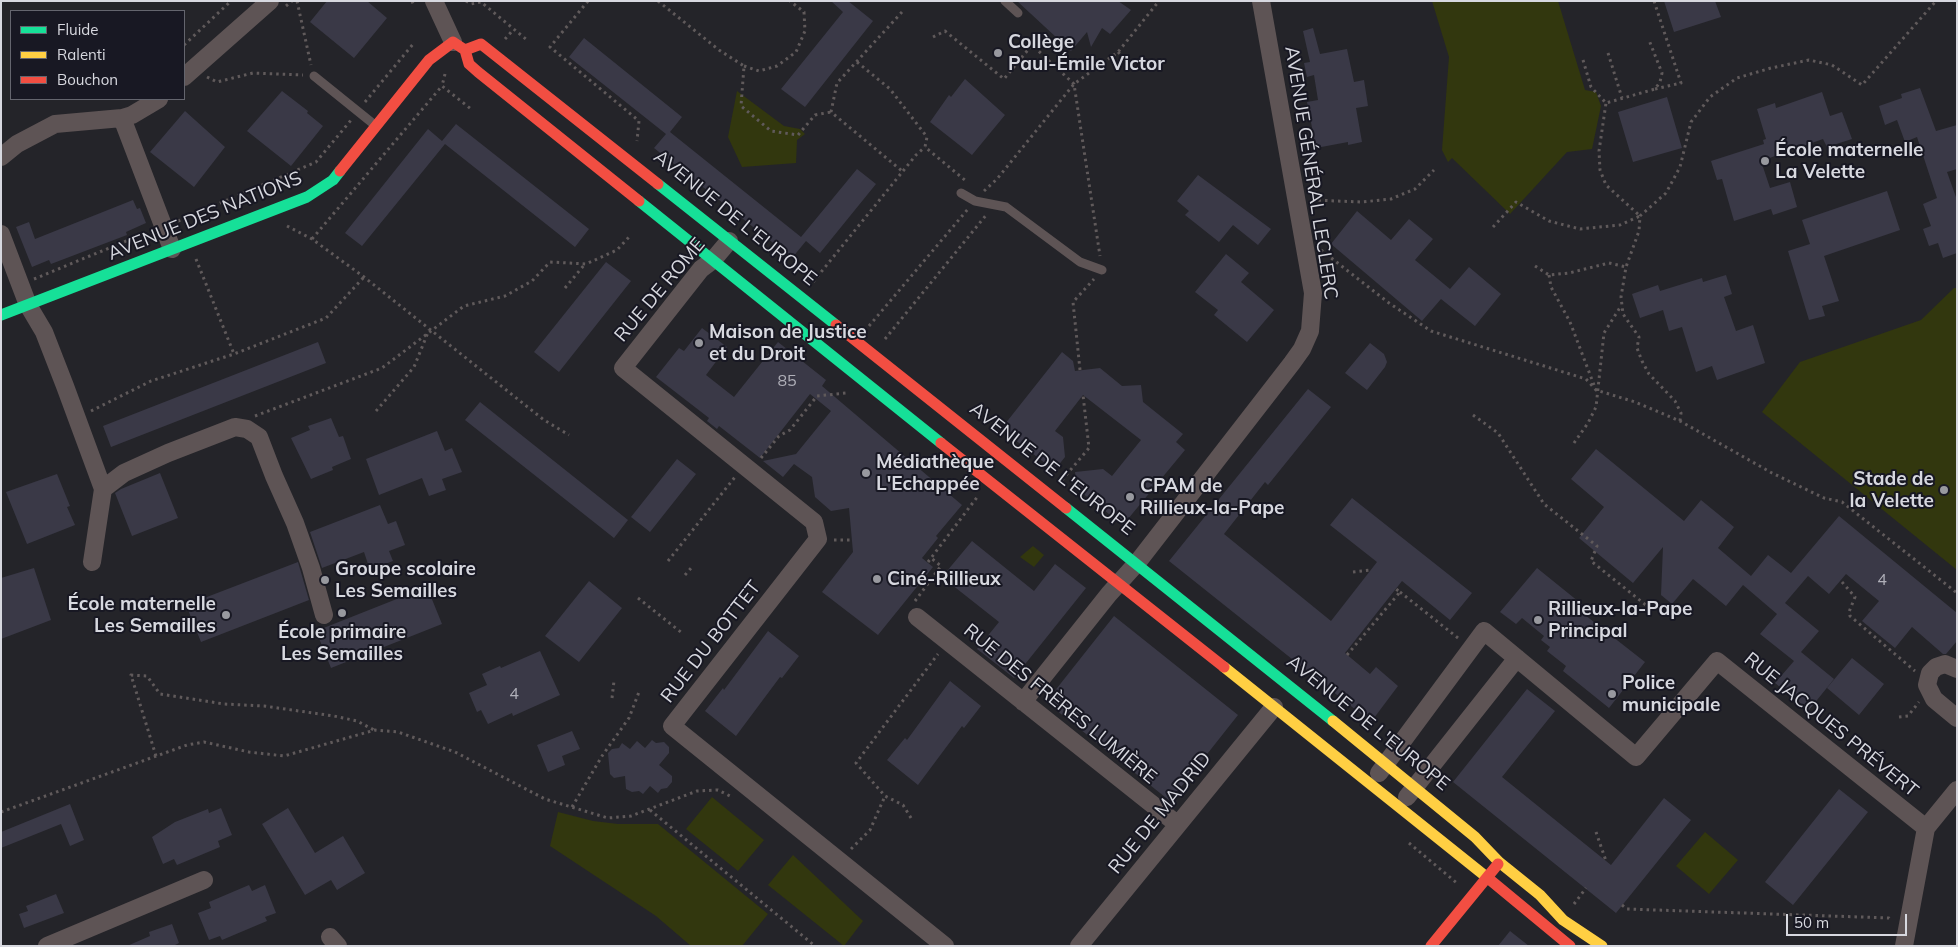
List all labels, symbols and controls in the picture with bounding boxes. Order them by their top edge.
legend [10,10,185,100]
text: Fluide [57,20,98,39]
place label: Collège Paul-Émile Victor [1008,31,1165,75]
text: Ralenti [57,45,106,64]
street label: AVENUE GÉNÉRAL LECLERC [1280,45,1342,301]
marker: Collège Paul-Émile Victor [992,47,1004,59]
text: Bouchon [57,70,118,89]
place label: École maternelle La Velette [1775,139,1924,183]
street label: AVENUE DE L'EUROPE [649,145,821,291]
marker: École maternelle La Velette [1759,155,1771,167]
street label: AVENUE DES NATIONS [105,167,305,265]
street label: RUE DE ROME [610,233,710,347]
place label: Maison de Justice et du Droit [709,321,867,365]
marker: Maison de Justice et du Droit [693,337,705,349]
house number: 85 [777,371,797,391]
street label: AVENUE DE L'EUROPE [965,398,1139,540]
place label: Médiathèque L'Echappée [876,451,994,495]
marker: Médiathèque L'Echappée [860,467,872,479]
place label: Stade de la Velette [1850,468,1934,512]
place label: CPAM de Rillieux-la-Pape [1140,475,1284,519]
marker: Stade de la Velette [1938,484,1950,496]
marker: CPAM de Rillieux-la-Pape [1124,491,1136,503]
place label: Groupe scolaire Les Semailles [335,558,476,602]
place label: Ciné-Rillieux [887,568,1001,590]
house number: 4 [1877,570,1887,590]
marker: Ciné-Rillieux [871,573,883,585]
marker: Groupe scolaire Les Semailles [319,574,331,586]
street label: RUE DU BOTTET [656,576,766,708]
place label: École maternelle Les Semailles [67,593,216,637]
place label: Rillieux-la-Pape Principal [1548,598,1692,642]
marker: École primaire Les Semailles [336,607,348,619]
marker: École maternelle Les Semailles [220,609,232,621]
marker: Rillieux-la-Pape Principal [1532,614,1544,626]
street label: RUE DES FRÈRES LUMIÈRE [959,619,1161,789]
place label: École primaire Les Semailles [278,621,406,665]
street label: RUE JACQUES PRÉVERT [1739,648,1923,802]
street label: AVENUE DE L'EUROPE [1282,650,1454,796]
place label: Police municipale [1622,672,1720,716]
house number: 4 [509,684,519,704]
marker: Police municipale [1606,688,1618,700]
street label: RUE DE MADRID [1104,747,1216,879]
scale bar [1788,904,1909,936]
text: 50 m [1794,913,1829,932]

